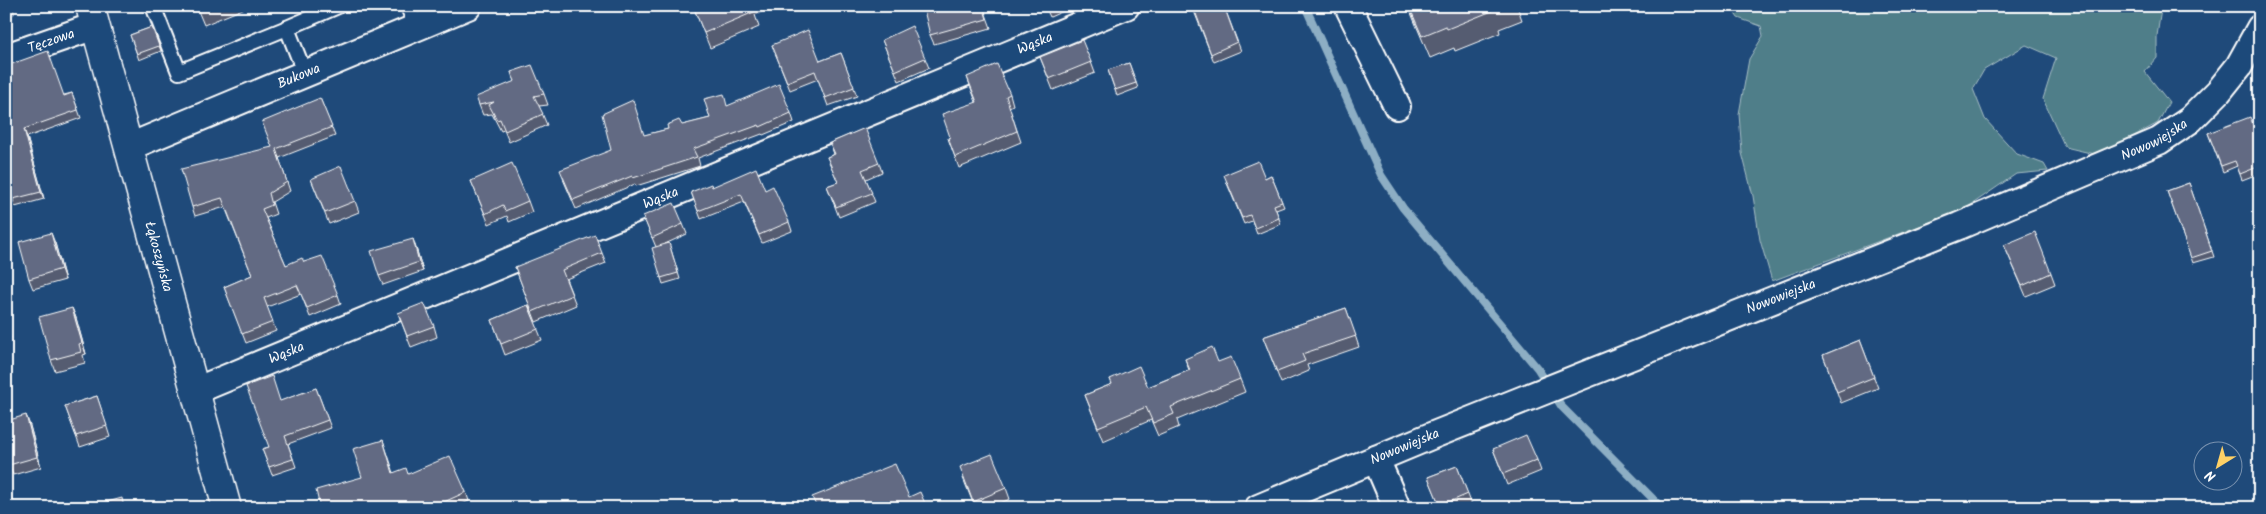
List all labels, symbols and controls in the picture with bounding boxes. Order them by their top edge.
street label: Tęczowa [25,23,78,60]
street label: Wąska [1014,26,1056,61]
street label: Bukowa [274,58,324,95]
street label: Nowowiejska [2117,114,2192,167]
street label: Wąska [640,181,682,216]
street label: Łąkoszyńska [138,219,179,294]
street label: Nowowiejska [1743,273,1819,321]
street label: Wąska [265,336,308,370]
street label: Nowowiejska [1367,423,1443,471]
north arrow [2194,442,2244,492]
text: N [2201,464,2221,487]

